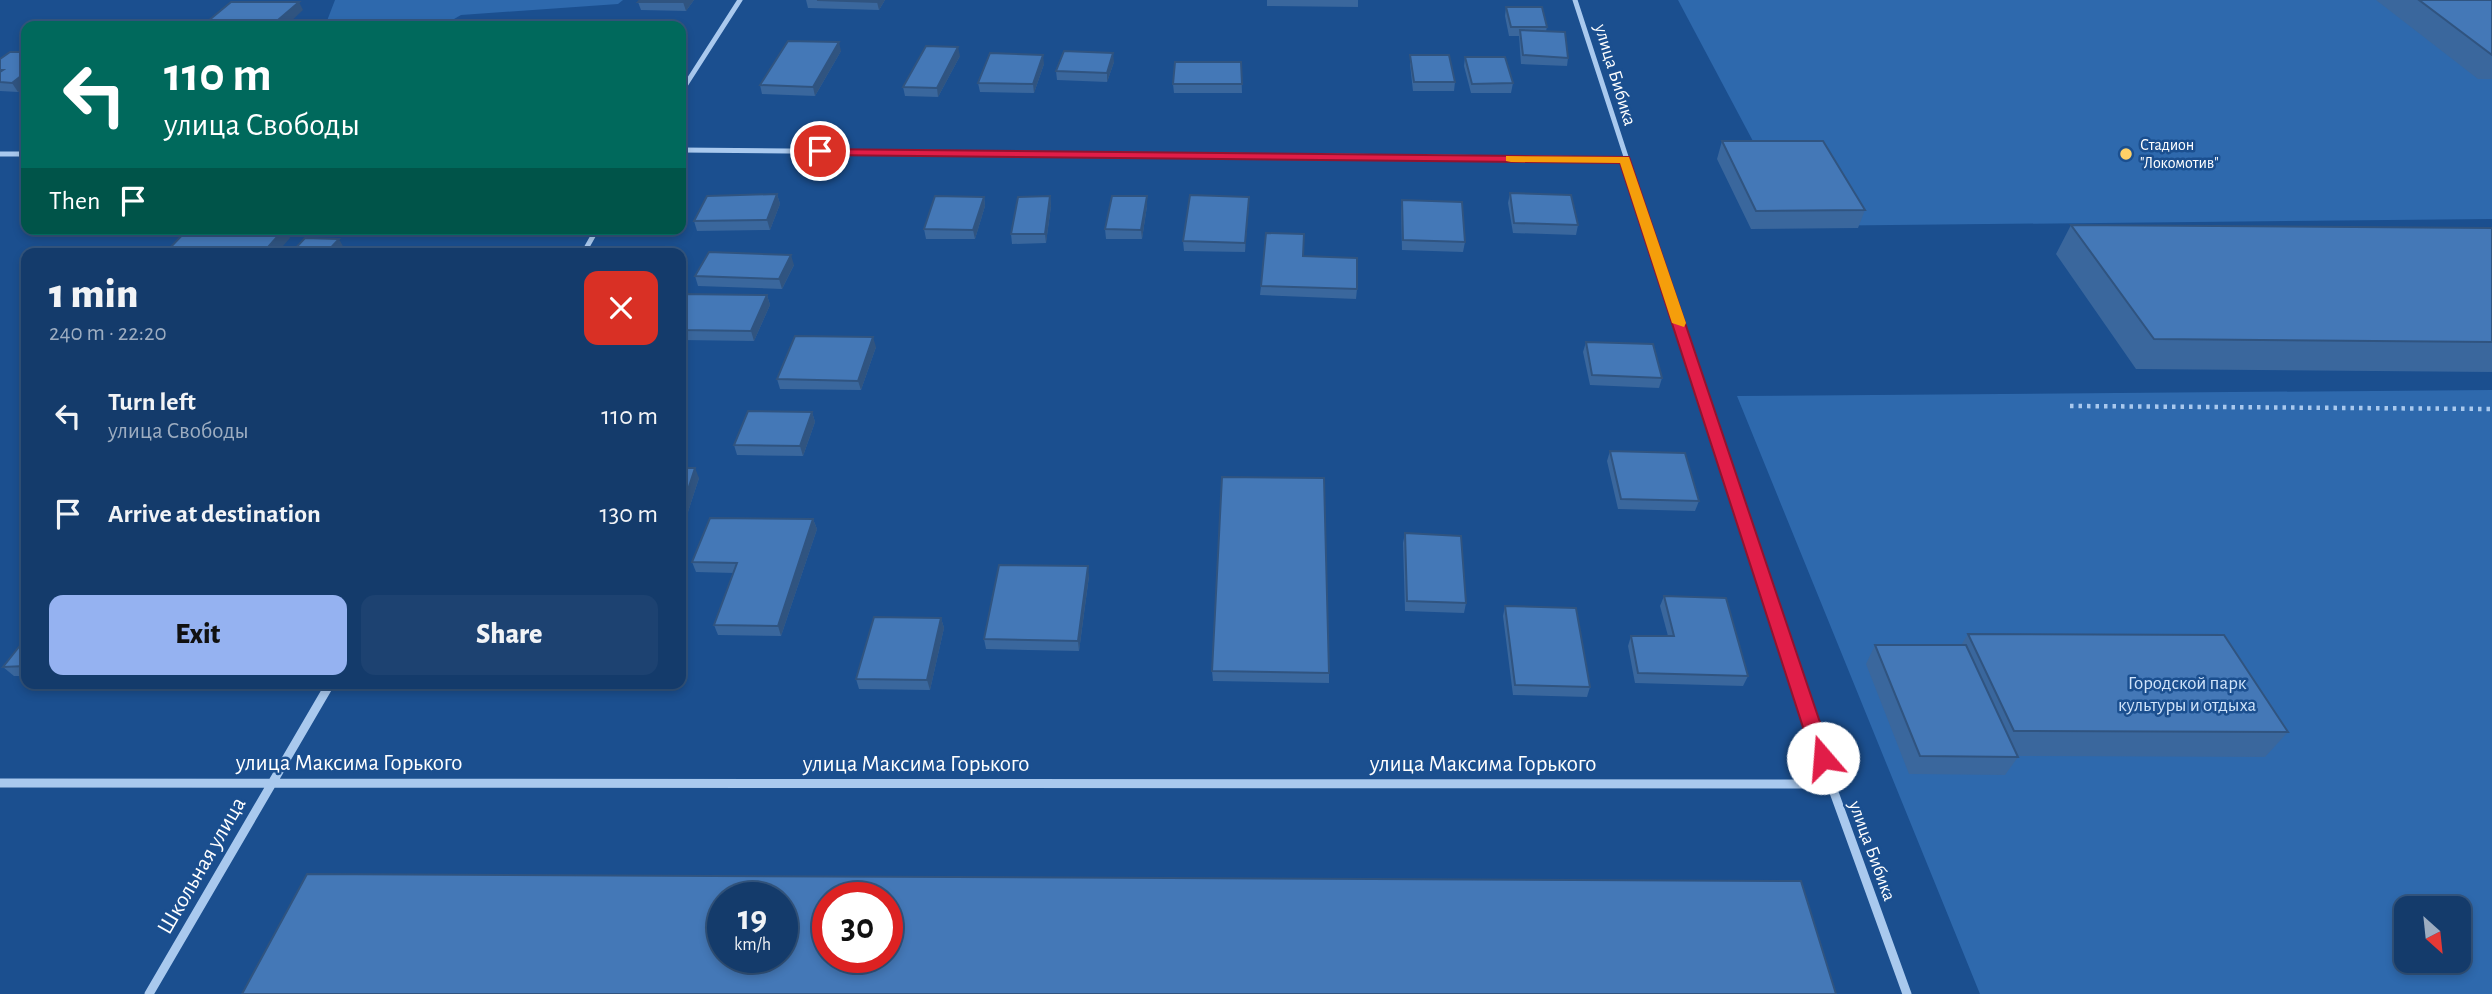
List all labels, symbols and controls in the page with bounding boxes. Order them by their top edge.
street label: улица Бибика [1590,21,1640,128]
icon: left [49,49,140,140]
text: 110 m [164,51,272,100]
text: улица Свободы [164,109,360,141]
pin [790,121,850,181]
icon: arrive [801,132,839,170]
place label: Стадион "Локомотив" [2140,137,2219,171]
marker: Стадион "Локомотив" [2118,146,2134,162]
icon: arrive [114,182,152,220]
text: Then [49,188,100,214]
button: close [584,271,658,345]
text: 1 min [49,273,138,315]
text: 240 m · 22:20 [49,322,167,345]
text: Turn left [108,389,196,415]
icon: left [49,397,87,435]
text: 110 m [601,403,658,429]
text: улица Свободы [108,420,249,443]
icon: arrive [49,495,87,533]
text: Arrive at destination [108,501,321,527]
text: 130 m [600,501,658,527]
button: Exit [49,595,347,675]
button: Share [361,595,658,675]
park label: Городской парк культуры и отдыха [2118,674,2256,715]
position arrow [1786,721,1860,795]
street label: улица Максима Горького [235,752,462,775]
street label: улица Максима Горького [802,753,1029,776]
street label: улица Максима Горького [1369,753,1596,776]
street label: Школьная улица [153,793,251,939]
street label: улица Бибика [1845,797,1899,904]
speed limit sign: 30 [812,882,903,973]
north arrow [2394,896,2471,973]
map controls [2394,896,2471,973]
text: 19 [738,901,767,936]
text: km/h [734,936,771,954]

